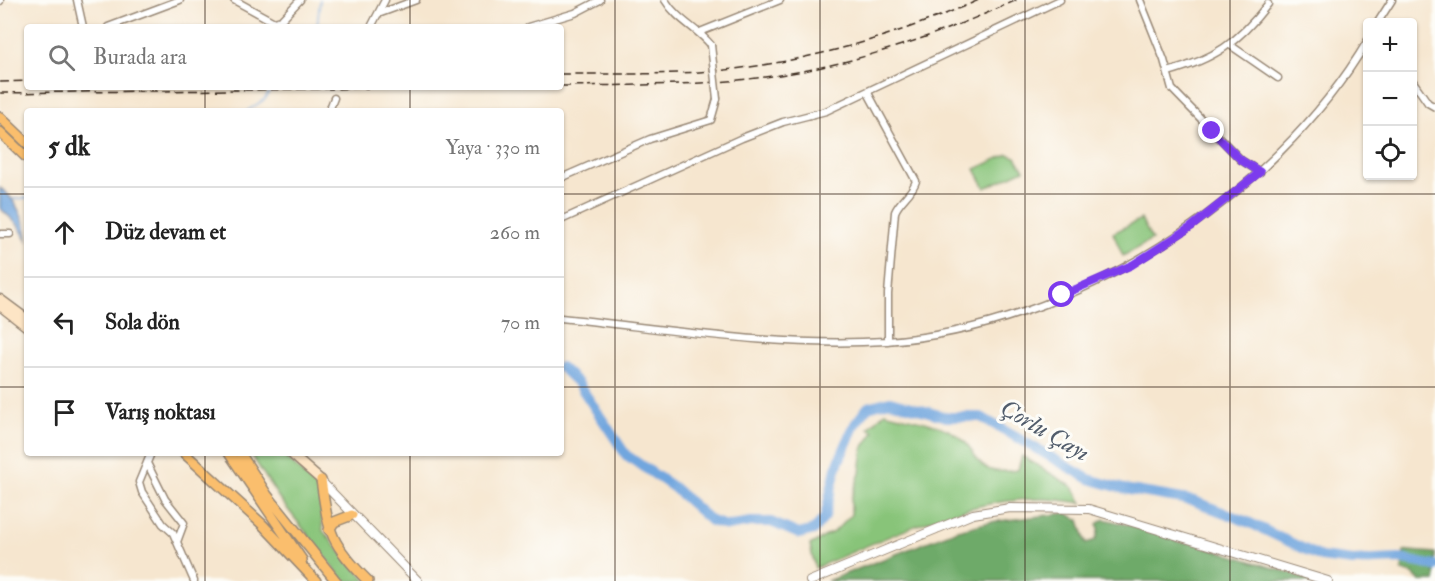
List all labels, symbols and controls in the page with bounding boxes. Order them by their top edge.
map controls [1363,18,1417,180]
button: + [1363,18,1417,72]
search box [24,24,564,90]
icon: search [45,41,78,74]
text: Burada ara [93,43,187,71]
button: − [1363,72,1417,126]
route end [1198,117,1224,143]
button: locate [1363,126,1417,180]
text: 5 dk [48,131,90,163]
text: Yaya · 330 m [445,135,540,160]
icon: ahead [48,216,81,249]
text: Düz devam et [105,218,226,246]
text: 260 m [490,220,540,245]
route start [1048,281,1074,307]
icon: left [48,306,81,339]
text: Sola dön [105,308,180,336]
text: 70 m [501,310,540,335]
water label: Çorlu Çayı [995,393,1095,468]
icon: arrive [48,396,81,429]
text: Varış noktası [105,398,216,426]

